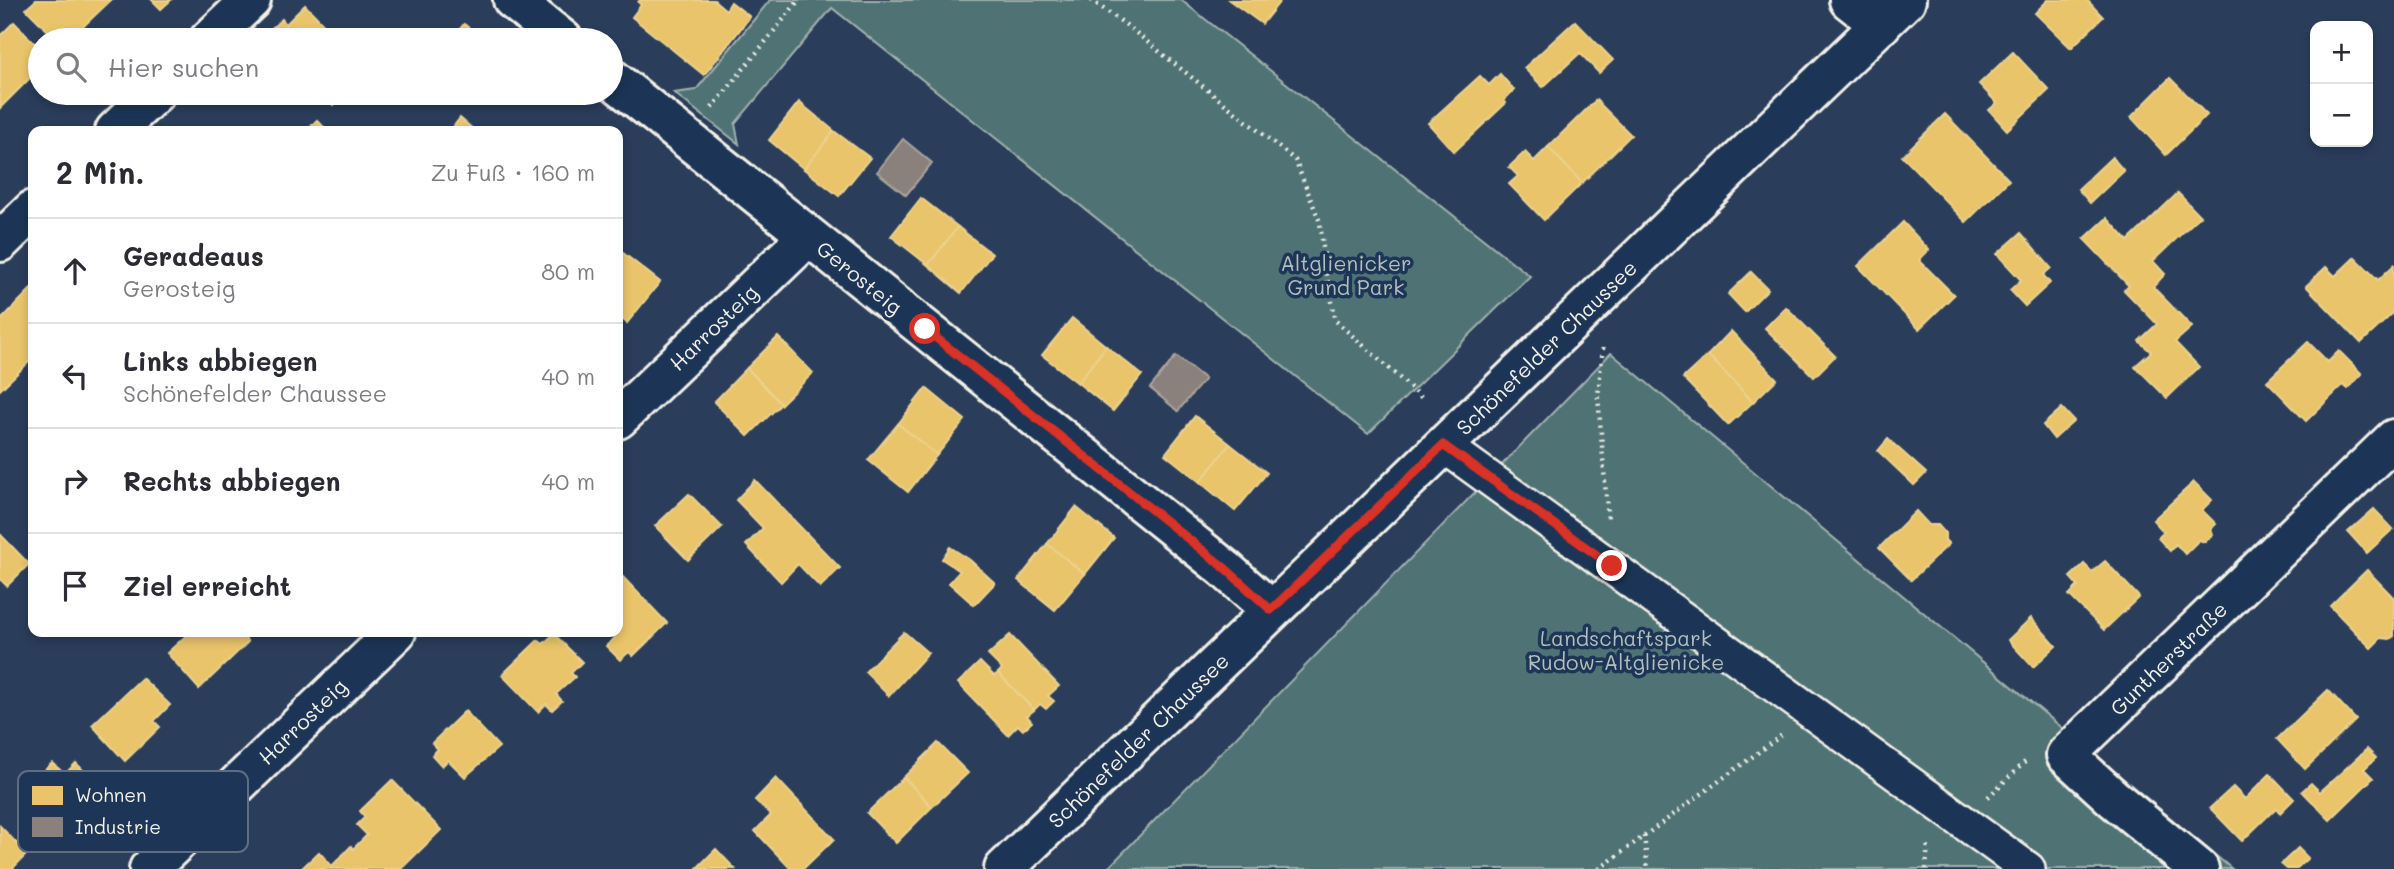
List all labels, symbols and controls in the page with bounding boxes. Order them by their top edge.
map controls [2310,21,2373,147]
button: + [2310,21,2373,84]
search box [28,28,623,105]
icon: search [52,48,90,86]
text: Hier suchen [108,50,259,84]
button: − [2310,84,2373,147]
text: 2 Min. [56,152,144,192]
text: Zu Fuß · 160 m [431,157,595,187]
street label: Gerosteig [812,234,908,320]
text: Geradeaus [123,239,264,273]
park label: Altglienicker Grund Park [1280,249,1412,300]
icon: ahead [56,252,94,290]
street label: Schönefelder Chaussee [1450,254,1642,440]
text: 80 m [541,256,595,286]
text: Gerosteig [123,273,235,303]
street label: Harrosteig [663,278,763,376]
route start [909,313,940,344]
text: Links abbiegen [123,344,318,378]
icon: left [56,357,94,395]
text: 40 m [542,361,595,391]
text: Schönefelder Chaussee [123,378,387,408]
icon: right [56,462,94,500]
text: Rechts abbiegen [123,464,340,498]
text: 40 m [542,466,595,496]
route end [1596,550,1627,581]
icon: arrive [56,567,94,605]
text: Ziel erreicht [123,569,291,603]
street label: Guntherstraße [2104,595,2232,721]
park label: Landschaftspark Rudow-Altglienicke [1528,624,1724,675]
street label: Schönefelder Chaussee [1042,647,1234,833]
street label: Harrosteig [252,672,352,770]
legend [18,771,248,852]
text: Wohnen [75,782,146,807]
text: Industrie [75,814,161,839]

